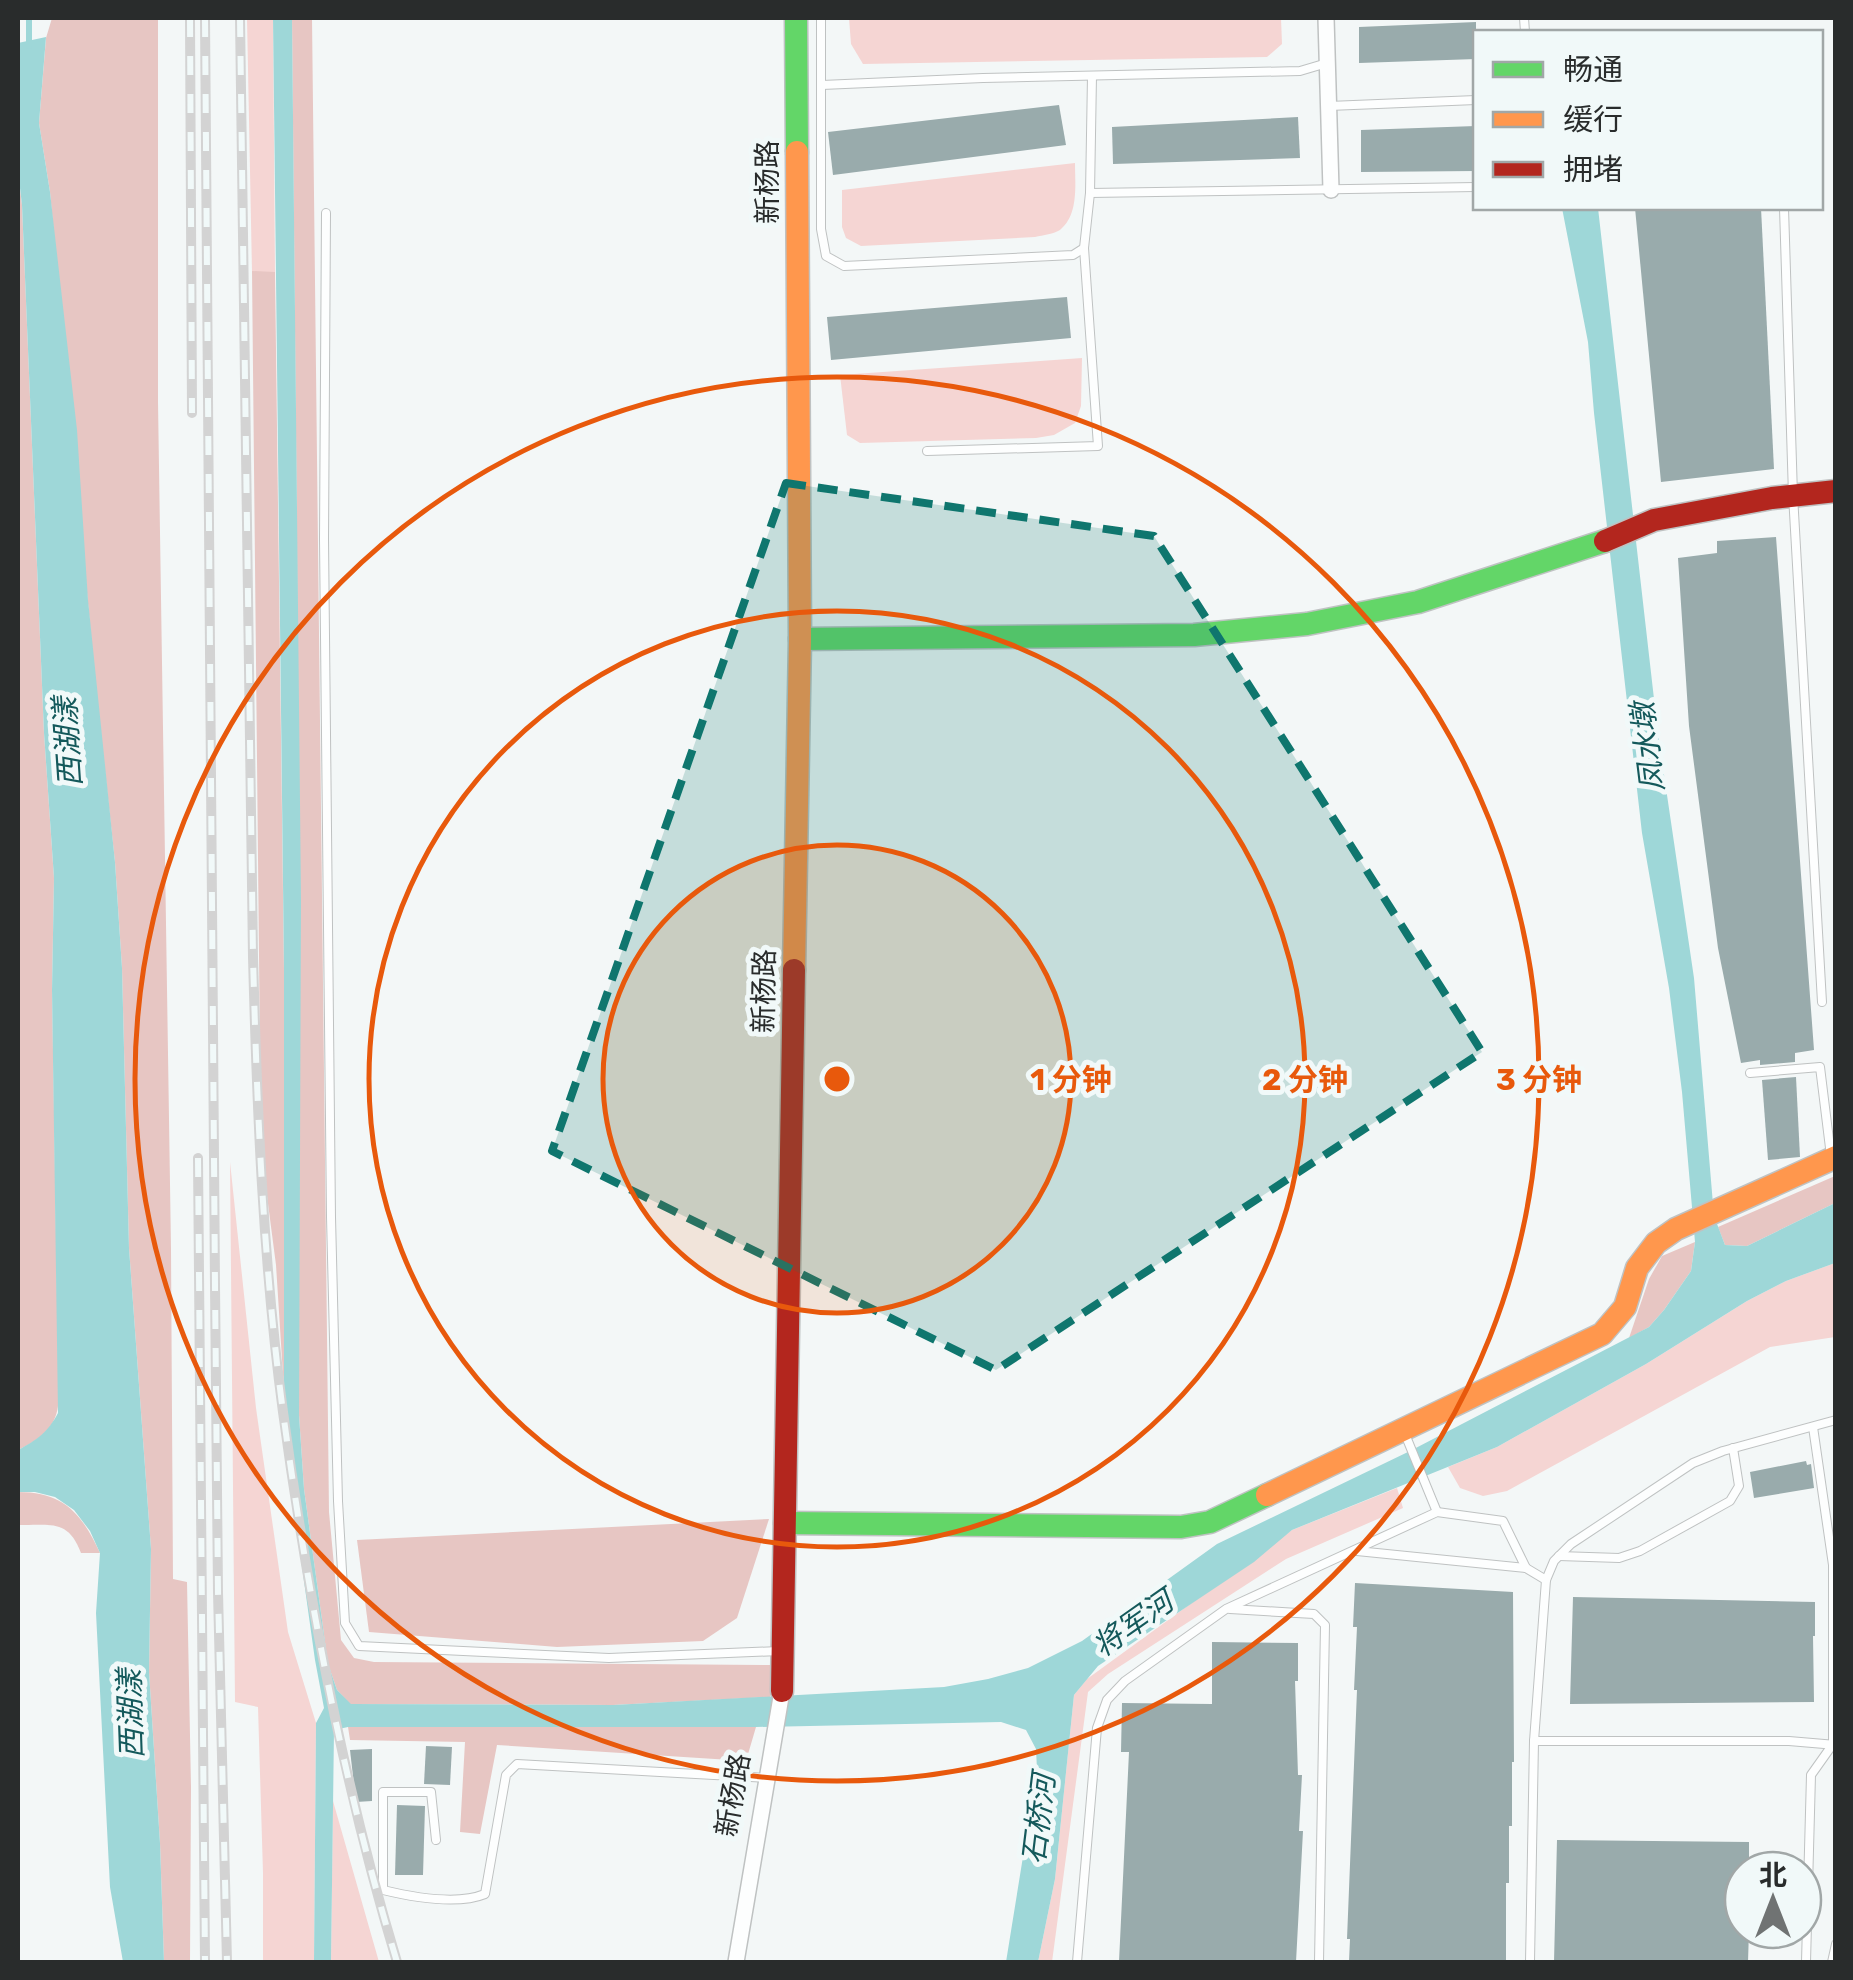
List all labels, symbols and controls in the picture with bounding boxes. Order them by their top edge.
legend [1473,30,1823,210]
text: 畅通 [1563,52,1623,88]
text: 缓行 [1563,102,1623,138]
street label: 新杨路 [751,140,784,224]
text: 拥堵 [1563,152,1623,188]
water label: 西湖漾 [47,692,89,788]
water label: 凤水墩 [1624,696,1671,794]
street label: 新杨路 [747,949,781,1033]
centre of rings [819,1061,855,1097]
text: 1 分钟 [1030,1062,1112,1098]
text: 2 分钟 [1262,1062,1348,1098]
text: 3 分钟 [1496,1062,1582,1098]
water label: 将军河 [1086,1581,1184,1665]
water label: 西湖漾 [111,1664,151,1760]
street label: 新杨路 [709,1751,757,1839]
water label: 石桥河 [1016,1767,1063,1866]
north arrow [1723,1850,1823,1950]
text: 北 [1759,1859,1787,1892]

